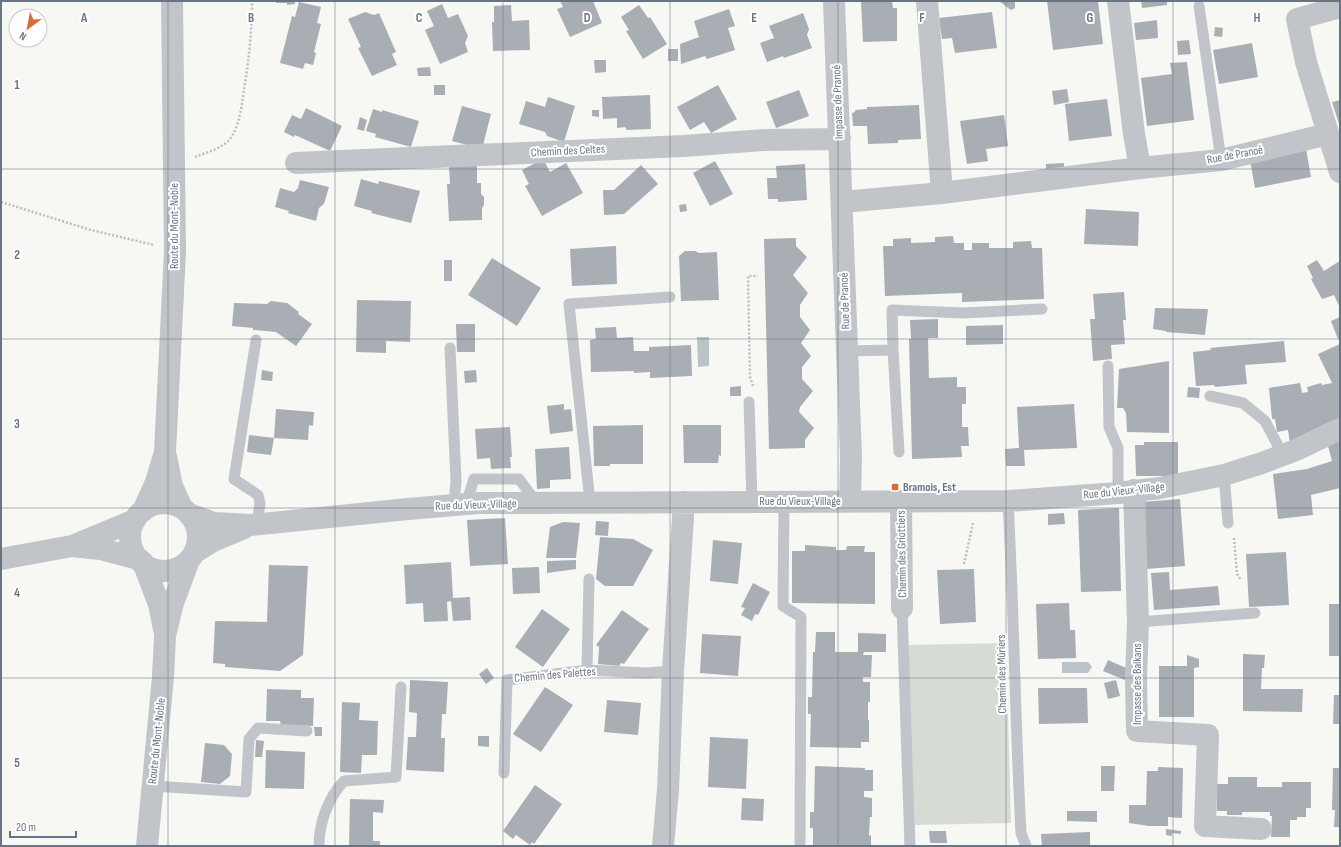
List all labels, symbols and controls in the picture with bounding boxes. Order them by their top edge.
north arrow [8,8,48,48]
text: A [80,10,88,26]
text: B [248,10,254,26]
text: C [416,10,423,26]
text: D [584,10,591,26]
text: E [751,10,757,26]
text: F [919,10,925,26]
text: G [1087,10,1094,26]
text: H [1254,10,1261,26]
text: N [17,29,29,43]
street label: Impasse de Pranoé [829,64,847,140]
text: 1 [14,77,20,93]
street label: Chemin des Celtes [531,142,605,160]
street label: Rue de Pranoé [1206,142,1265,168]
street label: Route du Mont-Noble [167,183,182,269]
text: 2 [14,247,20,263]
street label: Rue de Pranoé [837,272,853,330]
text: 3 [14,416,20,432]
street label: Rue du Vieux-Village [1083,479,1166,503]
place label: Bramois, Est [903,480,956,495]
marker: Bramois, Est [890,482,900,492]
street label: Rue du Vieux-Village [759,494,841,509]
street label: Rue du Vieux-Village [435,496,517,514]
street label: Chemin des Griottiers [894,510,910,598]
text: 4 [14,585,20,601]
street label: Chemin des Mûriers [994,634,1010,714]
street label: Impasse des Balkans [1130,643,1145,725]
street label: Chemin des Palettes [514,664,596,686]
street label: Route du Mont-Noble [145,697,169,785]
text: 5 [14,755,20,771]
scale bar [10,813,76,839]
text: 20 m [16,820,36,835]

